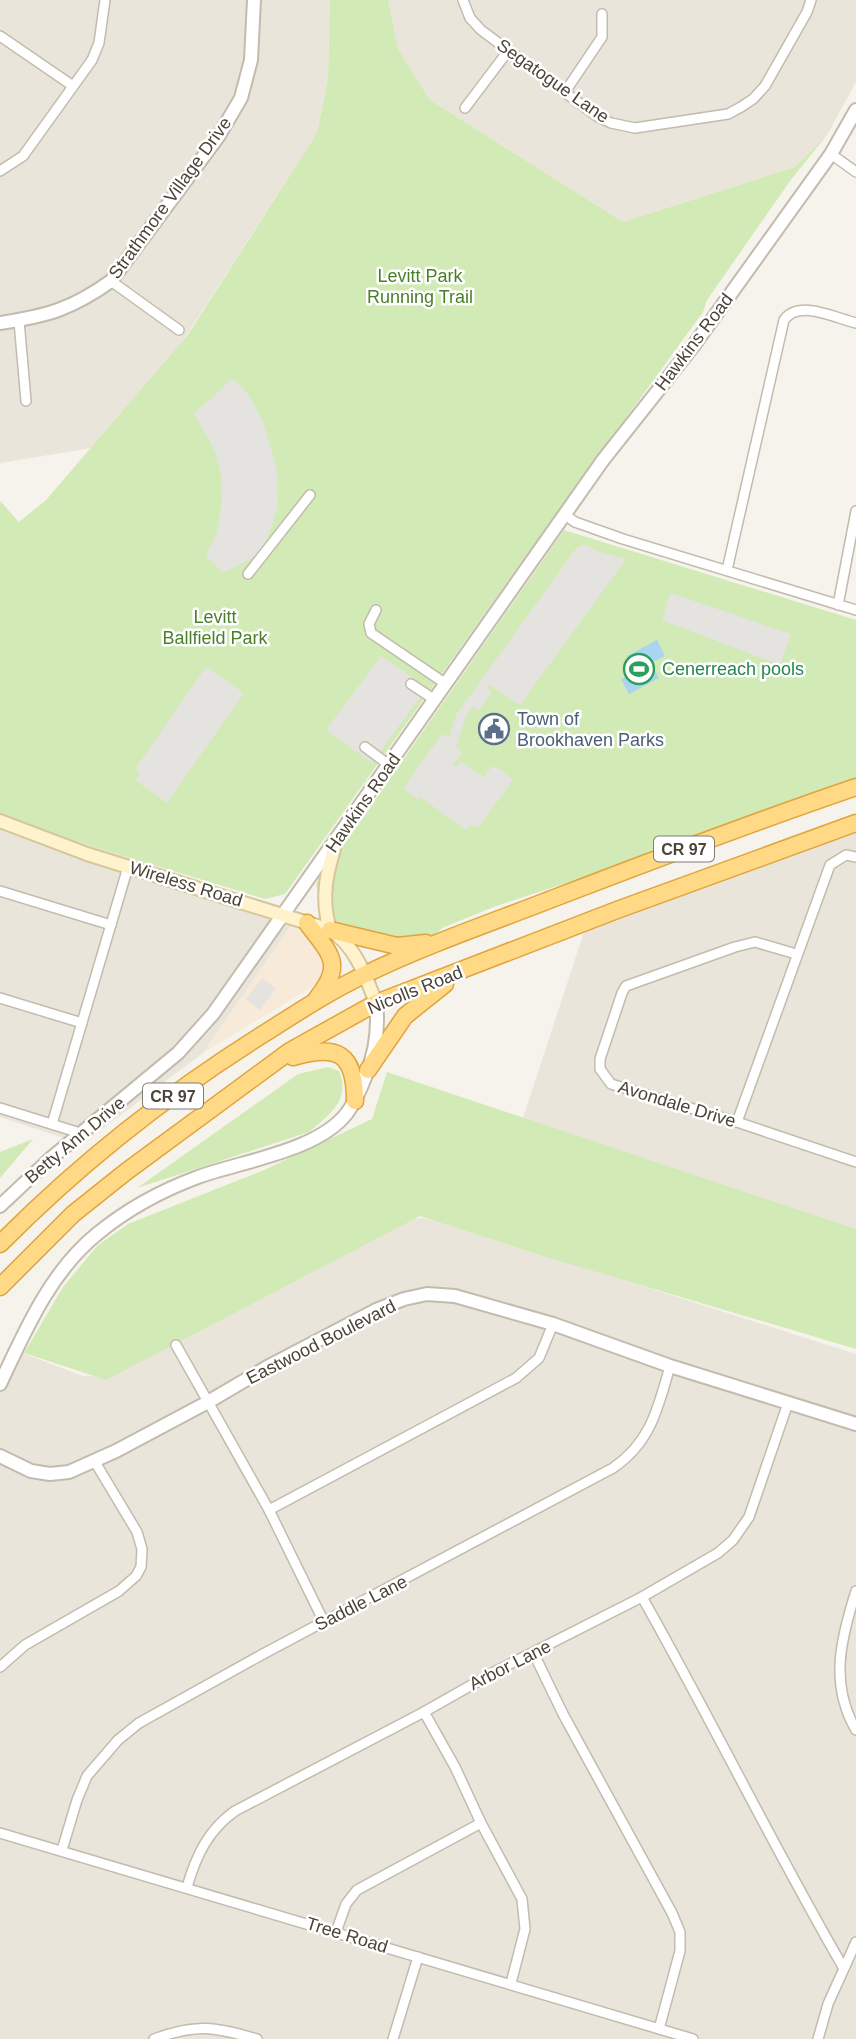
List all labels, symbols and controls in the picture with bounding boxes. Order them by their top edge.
street label: Segatogue Lane [493,35,613,127]
street label: Strathmore Village Drive [105,113,235,283]
park label: Levitt Park Running Trail [367,266,473,307]
street label: Hawkins Road [651,290,737,394]
park label: Levitt Ballfield Park [162,607,269,648]
sports icon: Cenerreach pools [622,652,656,686]
place label: Cenerreach pools [662,659,804,679]
place label: Town of Brookhaven Parks [517,709,664,750]
public building icon: Town of Brookhaven Parks [477,712,511,746]
street label: Hawkins Road [322,750,404,856]
road number: CR 97 [654,836,714,862]
street label: Wireless Road [127,857,245,911]
street label: Nicolls Road [364,962,466,1018]
street label: Avondale Drive [616,1077,738,1131]
road number: CR 97 [143,1084,203,1108]
street label: Betty Ann Drive [21,1092,129,1188]
street label: Eastwood Boulevard [243,1296,399,1388]
street label: Saddle Lane [311,1571,411,1635]
street label: Arbor Lane [466,1636,554,1694]
street label: Tree Road [304,1913,390,1957]

